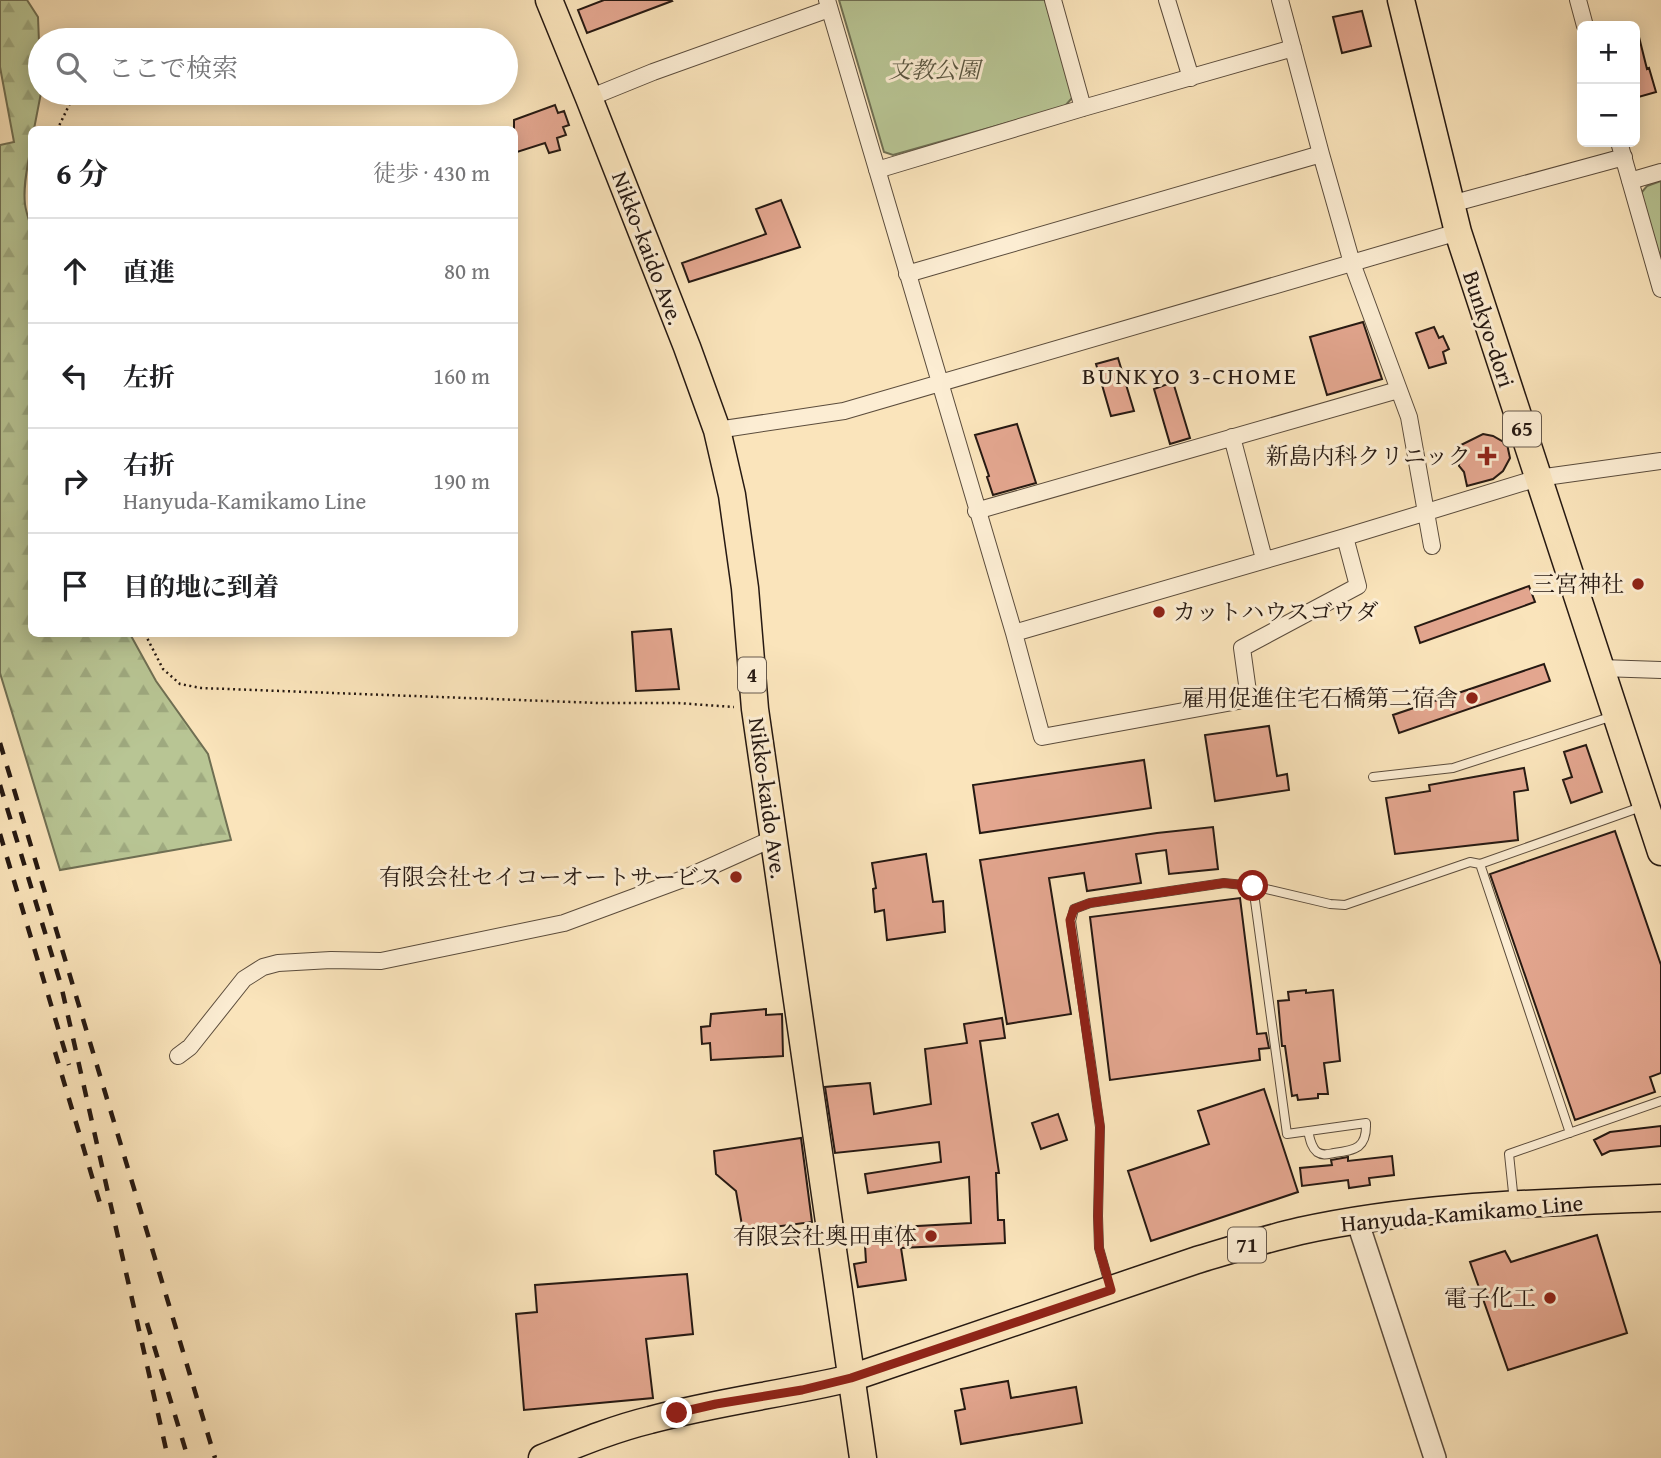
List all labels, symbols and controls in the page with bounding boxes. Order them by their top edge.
map controls [1577,21,1640,147]
button: + [1577,21,1640,84]
search box [28,28,518,105]
icon: search [52,48,90,86]
text: ここで検索 [108,48,238,87]
park label: 文教公園 [888,53,984,86]
button: − [1577,84,1640,147]
text: 6 分 [56,151,108,195]
text: 徒歩 · 430 m [373,156,490,189]
street label: Nikko-kaido Ave. [604,166,693,329]
icon: ahead [56,252,94,290]
text: 直進 [123,252,175,291]
text: 80 m [444,254,490,287]
street label: Bunkyo-dori [1455,266,1524,391]
icon: left [56,357,94,395]
text: 左折 [123,357,175,396]
district label: BUNKYO 3-CHOME [1082,358,1298,393]
text: 160 m [433,359,490,392]
road number: 65 [1503,412,1541,446]
place label: 新島内科クリニック [1265,439,1471,472]
text: 右折 [123,445,175,484]
marker: 新島内科クリニック [1477,446,1497,466]
icon: right [56,462,94,500]
text: 190 m [433,464,490,497]
text: Hanyuda-Kamikamo Line [123,484,366,517]
icon: arrive [56,567,94,605]
text: 目的地に到着 [123,567,279,606]
place label: 三宮神社 [1532,567,1624,600]
marker: 三宮神社 [1630,576,1646,592]
place label: カットハウスゴウダ [1173,595,1378,628]
marker: カットハウスゴウダ [1151,604,1167,620]
road number: 4 [738,658,766,692]
place label: 雇用促進住宅石橋第二宿舎 [1182,681,1458,714]
marker: 雇用促進住宅石橋第二宿舎 [1464,690,1480,706]
street label: Nikko-kaido Ave. [741,715,796,881]
place label: 有限会社セイコーオートサービス [379,860,722,893]
marker: 有限会社セイコーオートサービス [728,869,744,885]
route start [1237,870,1268,901]
street label: Hanyuda-Kamikamo Line [1339,1185,1585,1240]
place label: 有限会社奥田車体 [733,1219,917,1252]
marker: 有限会社奥田車体 [923,1228,939,1244]
road number: 71 [1228,1228,1266,1262]
place label: 電子化工 [1444,1281,1536,1314]
marker: 電子化工 [1542,1290,1558,1306]
route end [661,1397,692,1428]

